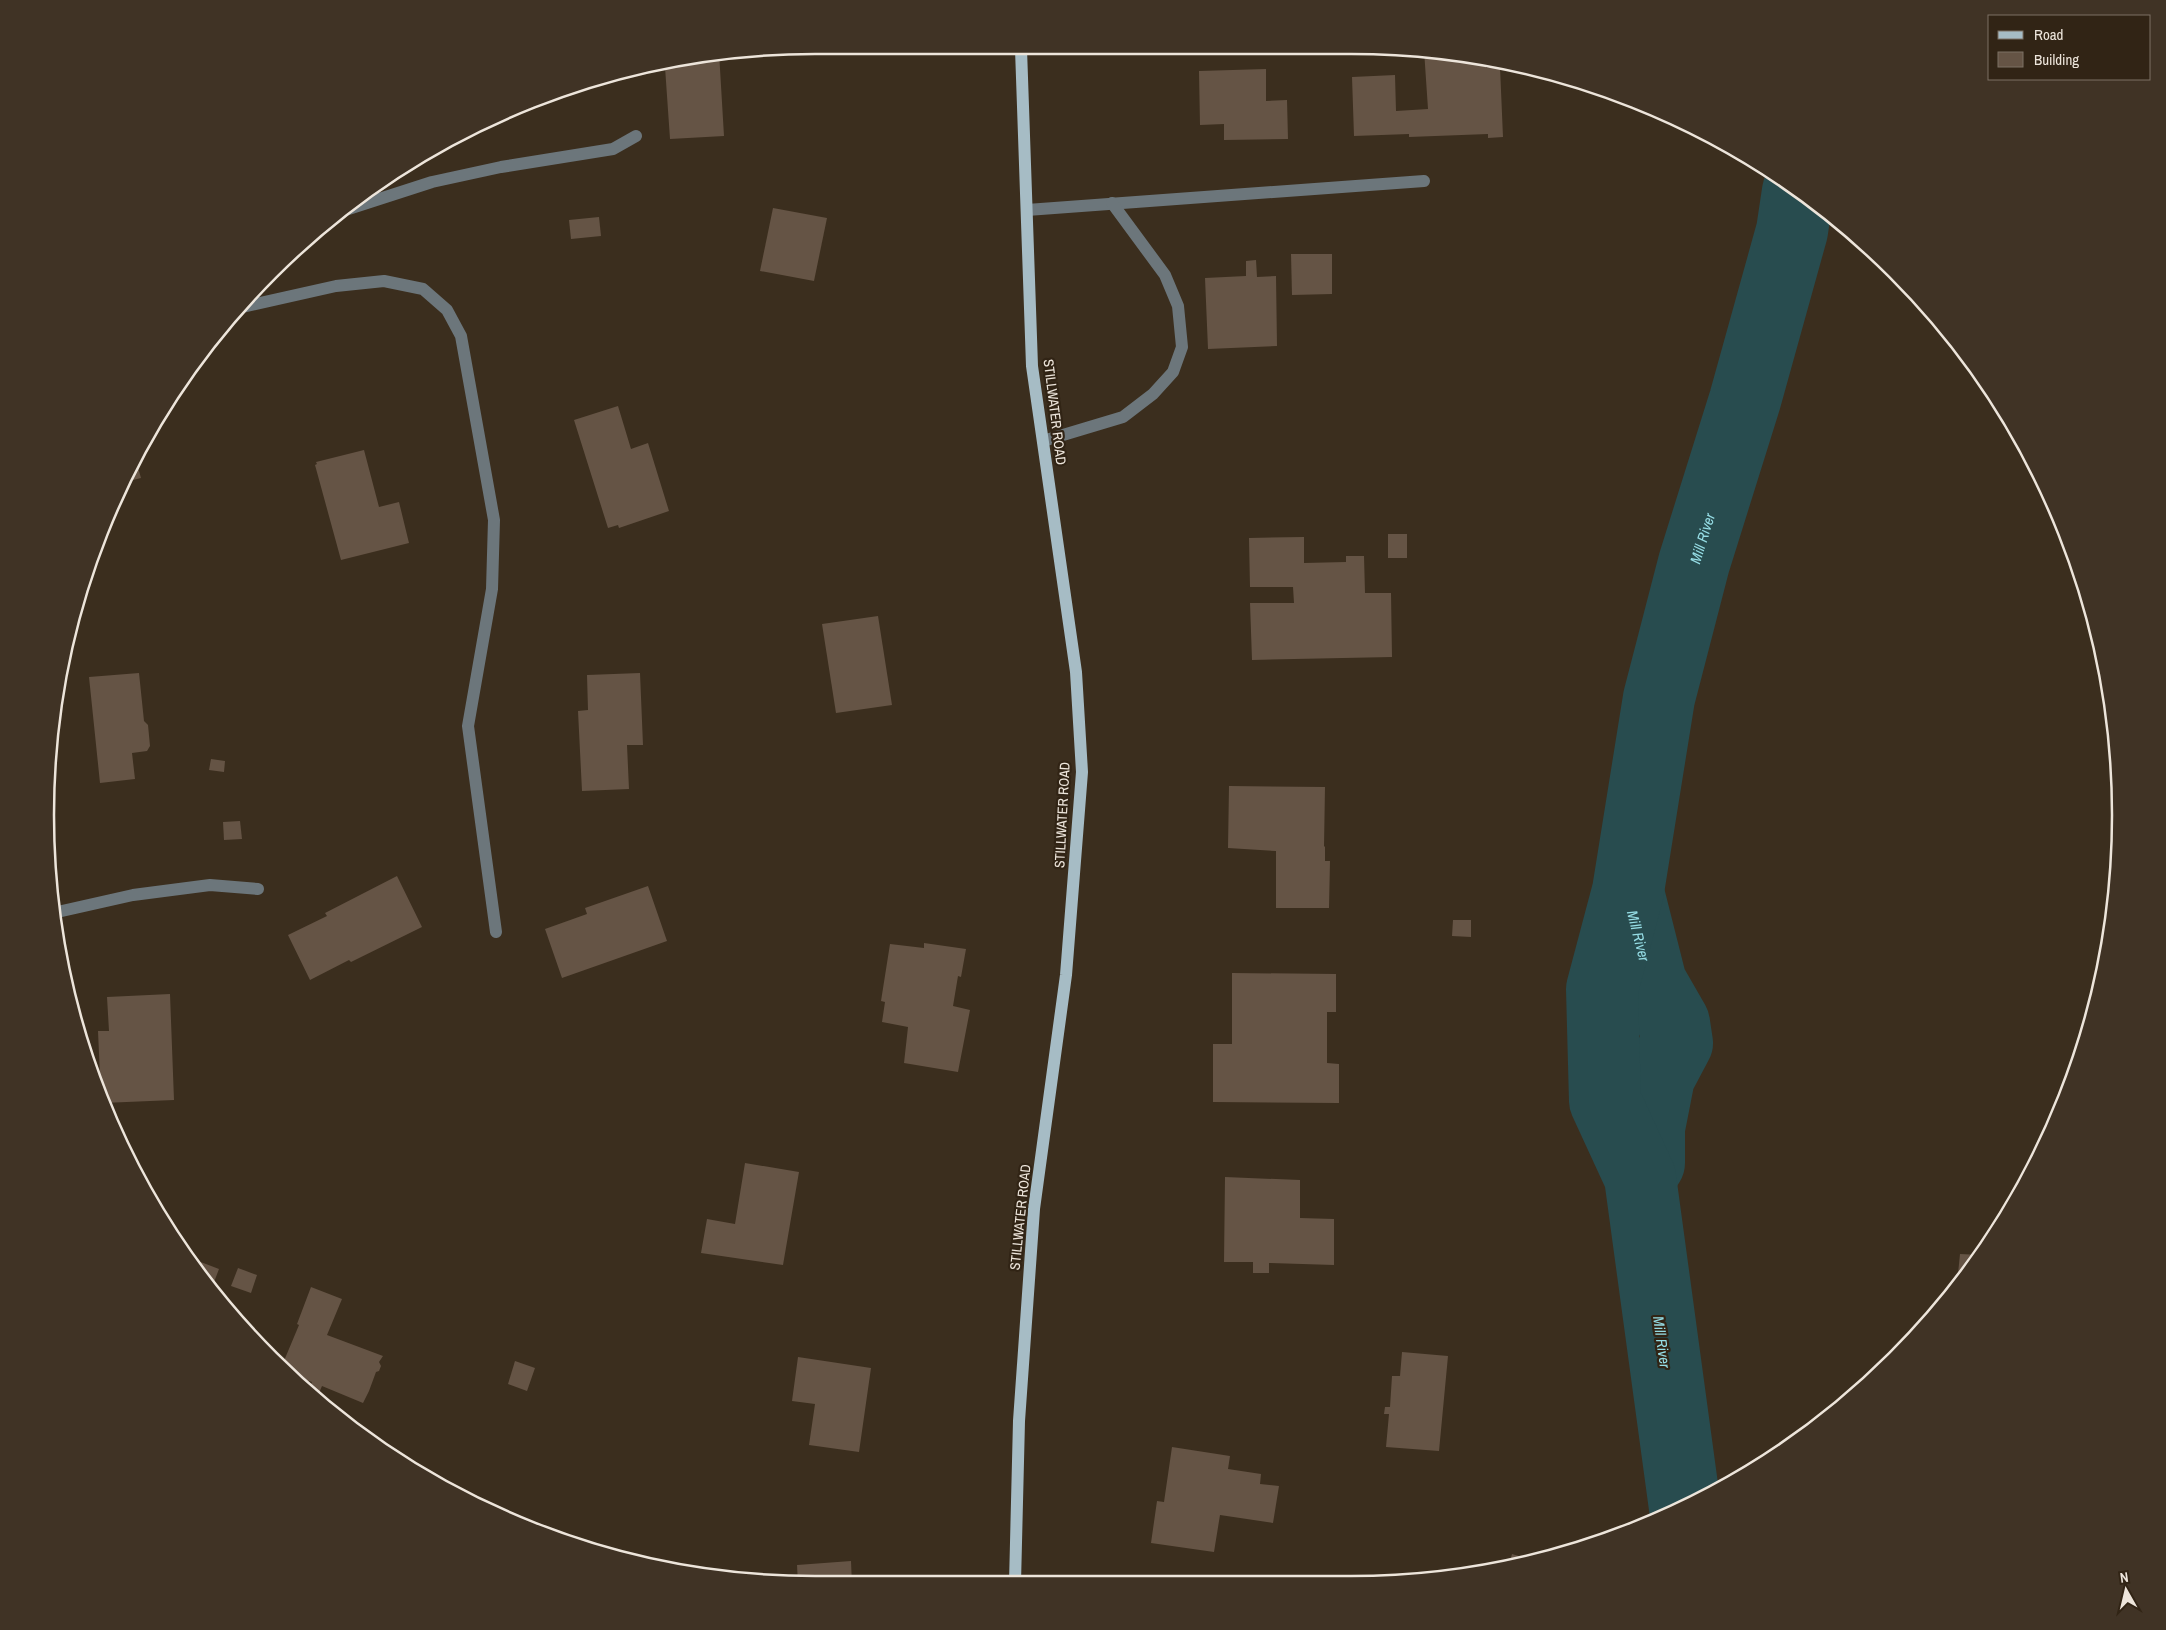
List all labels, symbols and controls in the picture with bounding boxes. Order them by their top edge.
legend [1988,15,2151,80]
text: Road [2034,24,2063,45]
text: Building [2034,49,2079,70]
street label: STILLWATER ROAD [1040,358,1070,466]
water label: Mill River [1684,509,1720,566]
street label: STILLWATER ROAD [1050,761,1074,869]
water label: Mill River [1622,908,1656,964]
street label: STILLWATER ROAD [1005,1163,1035,1271]
water label: Mill River [1648,1315,1676,1370]
north arrow [2101,1565,2151,1615]
text: N [2119,1568,2130,1587]

